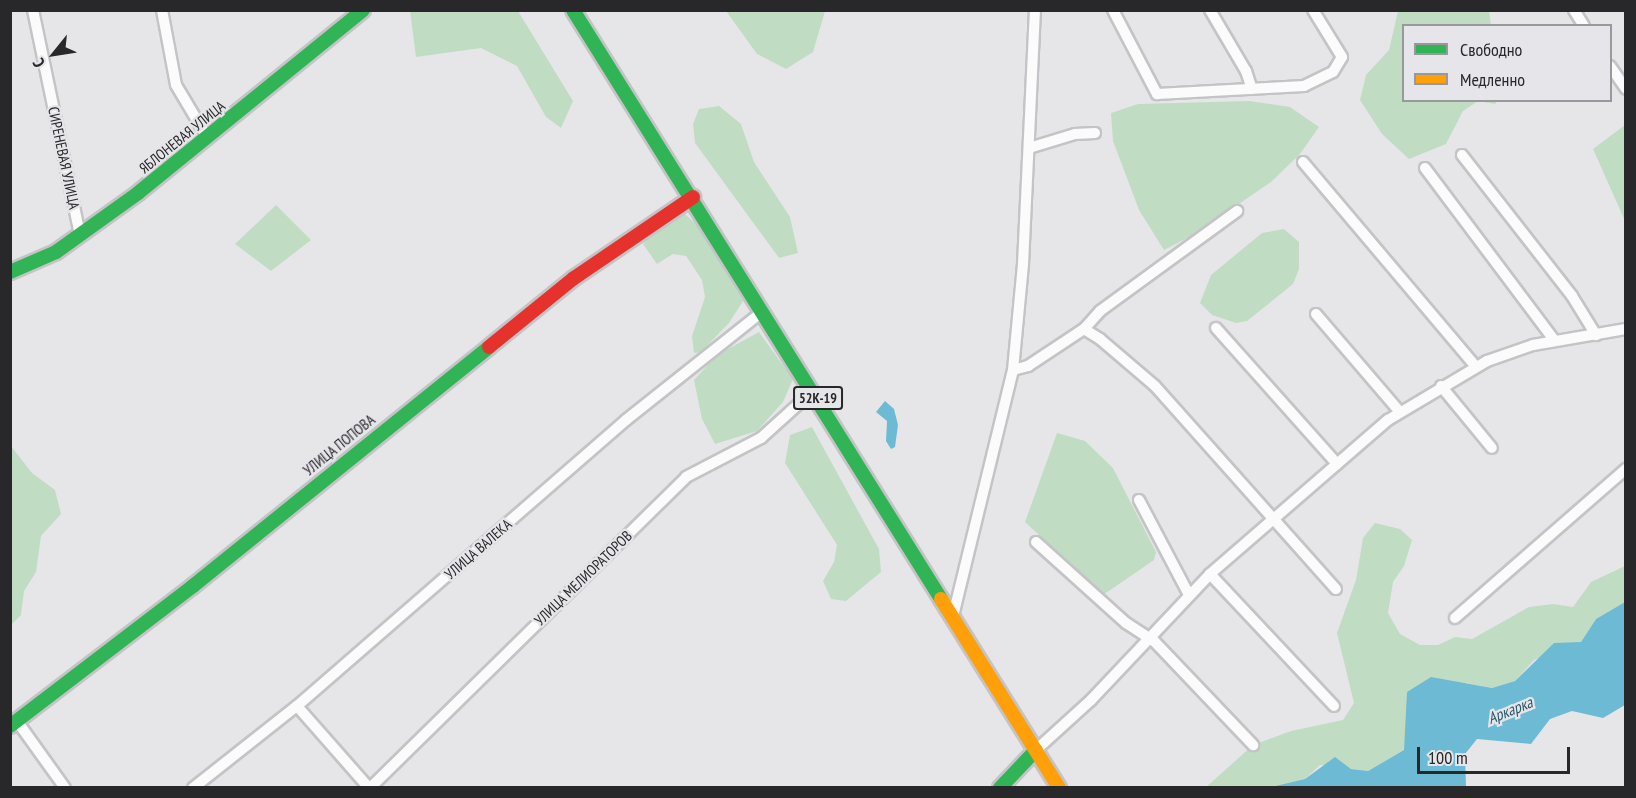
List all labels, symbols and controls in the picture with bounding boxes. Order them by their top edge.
north arrow [24,24,84,84]
legend [1402,24,1612,102]
text: Свободно [1460,38,1522,61]
text: С [28,55,49,71]
text: Медленно [1460,68,1525,91]
street label: ЯБЛОНЕВАЯ УЛИЦА [135,97,229,177]
street label: СИРЕНЕВАЯ УЛИЦА [44,105,84,211]
road number: 52К-19 [792,387,844,409]
street label: УЛИЦА ПОПОВА [299,411,379,479]
street label: УЛИЦА ВАЛЕКА [441,515,515,583]
street label: УЛИЦА МЕЛИОРАТОРОВ [530,527,636,629]
water label: Аркарка [1485,692,1535,728]
scale bar [1420,735,1573,773]
text: 100 m [1428,746,1468,769]

